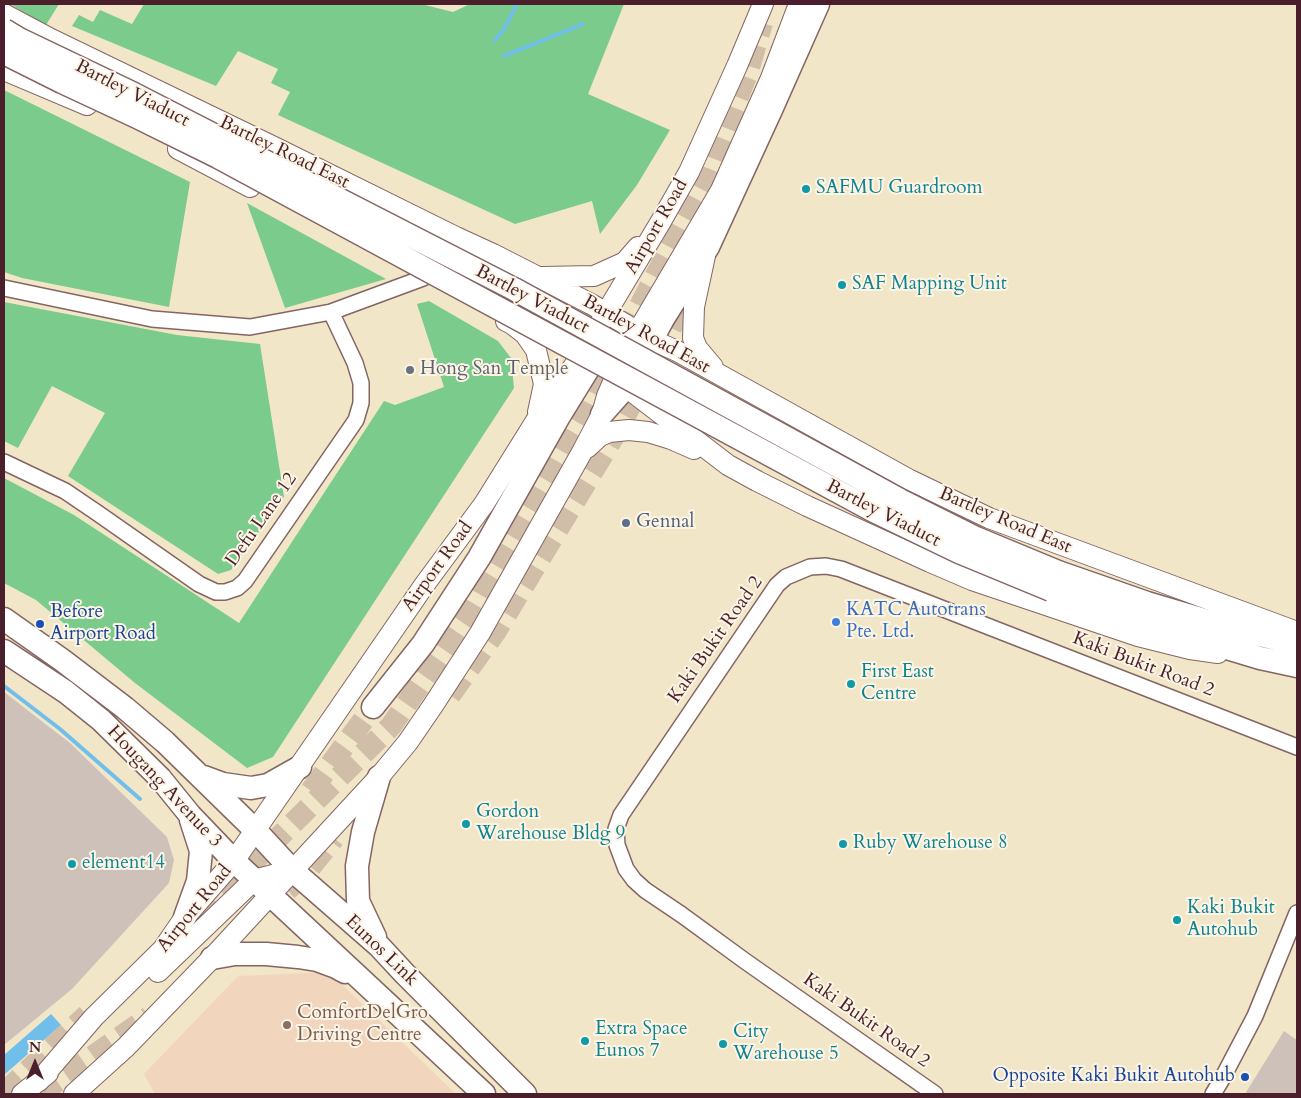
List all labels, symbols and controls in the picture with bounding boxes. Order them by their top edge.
street label: Bartley Viaduct [71,55,193,133]
street label: Bartley Road East [215,112,353,194]
street label: Airport Road [621,175,693,279]
place label: SAFMU Guardroom [816,178,983,200]
marker: SAFMU Guardroom [800,183,812,195]
street label: Bartley Viaduct [471,261,593,339]
place label: SAF Mapping Unit [852,274,1007,296]
marker: SAF Mapping Unit [836,279,848,291]
street label: Bartley Road East [578,291,714,379]
place label: Hong San Temple [420,359,569,381]
marker: Hong San Temple [404,364,416,376]
street label: Defu Lane 12 [221,469,303,571]
street label: Bartley Viaduct [822,475,944,553]
street label: Bartley Road East [935,483,1075,559]
place label: Gennal [636,512,694,534]
street label: Airport Road [398,517,478,617]
marker: Gennal [620,517,632,529]
street label: Kaki Bukit Road 2 [664,572,768,708]
place label: KATC Autotrans Pte. Ltd. [846,600,986,644]
place label: Before Airport Road [50,602,156,646]
marker: KATC Autotrans Pte. Ltd. [830,616,842,628]
marker: Before Airport Road [34,618,46,630]
street label: Kaki Bukit Road 2 [1069,628,1217,702]
place label: First East Centre [861,662,934,706]
marker: First East Centre [845,678,857,690]
street label: Hougang Avenue 3 [102,721,226,853]
place label: Gordon Warehouse Bldg 9 [476,802,625,846]
marker: Gordon Warehouse Bldg 9 [460,818,472,830]
place label: Ruby Warehouse 8 [853,833,1008,855]
marker: Ruby Warehouse 8 [837,838,849,850]
place label: element14 [82,853,165,875]
marker: element14 [66,858,78,870]
street label: Airport Road [153,861,237,957]
place label: Kaki Bukit Autohub [1187,898,1275,942]
street label: Eunos Link [340,911,422,991]
marker: Kaki Bukit Autohub [1171,914,1183,926]
street label: Kaki Bukit Road 2 [798,969,934,1073]
place label: ComfortDelGro Driving Centre [297,1003,428,1047]
marker: ComfortDelGro Driving Centre [281,1019,293,1031]
place label: Extra Space Eunos 7 [595,1019,688,1063]
place label: City Warehouse 5 [733,1022,839,1066]
marker: Extra Space Eunos 7 [579,1035,591,1047]
north arrow [10,1038,60,1088]
text: N [29,1038,41,1057]
marker: City Warehouse 5 [717,1038,729,1050]
place label: Opposite Kaki Bukit Autohub [992,1066,1235,1088]
marker: Opposite Kaki Bukit Autohub [1239,1071,1251,1083]

